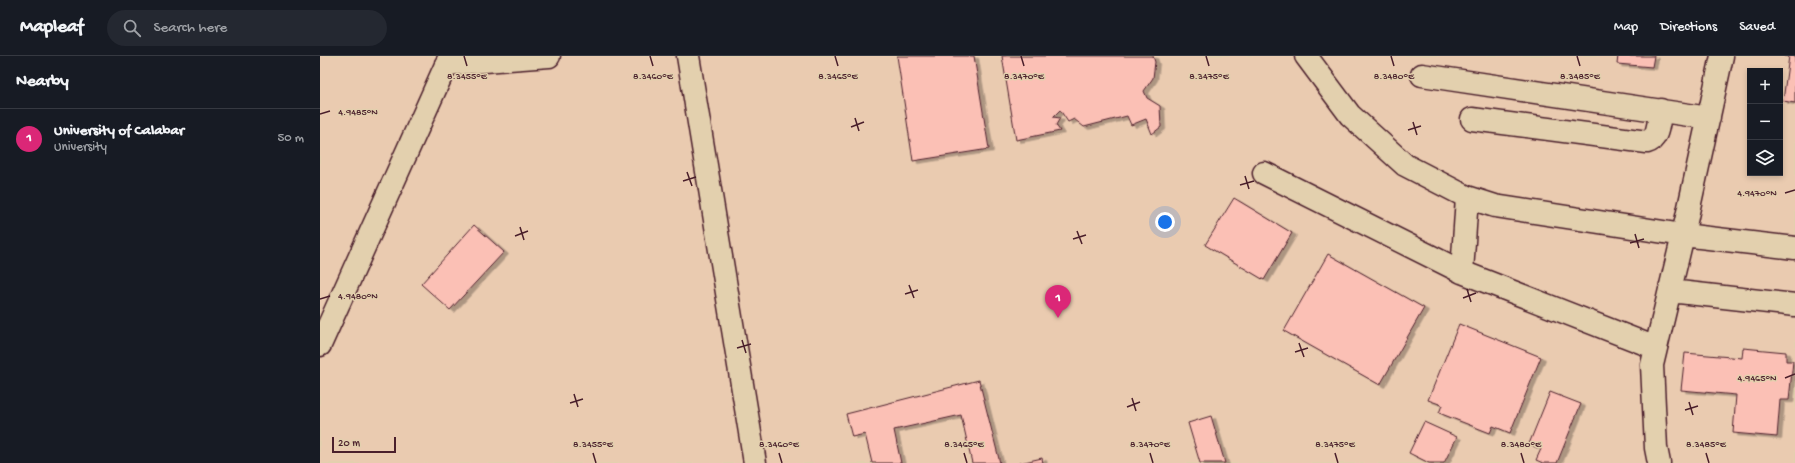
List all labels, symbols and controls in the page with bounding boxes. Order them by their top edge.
search box [107,10,387,46]
text: Mapleaf [20,16,83,39]
icon: search [121,17,143,39]
text: Search here [153,19,227,37]
text: Map [1614,19,1638,36]
text: Directions [1660,19,1717,36]
text: Saved [1739,19,1775,36]
map controls [1747,68,1783,176]
button: + [1747,68,1783,104]
text: 8.3455°E [447,71,488,83]
text: 8.3460°E [633,71,674,83]
text: 8.3465°E [818,71,859,83]
text: 8.3470°E [1004,71,1045,83]
text: 8.3475°E [1189,71,1230,83]
text: 8.3480°E [1374,71,1415,83]
text: 8.3485°E [1560,71,1601,83]
text: Nearby [16,72,69,92]
button: − [1747,104,1783,140]
text: 4.9485°N [338,107,378,119]
text: University of Calabar [54,122,184,140]
text: 1 [26,131,32,146]
text: 50 m [277,131,304,146]
text: University [54,140,107,155]
button: layers [1747,140,1783,176]
text: 4.9470°N [1737,188,1777,200]
your location [1155,212,1175,232]
pin: 1 [1045,285,1071,318]
text: 4.9480°N [338,291,378,303]
text: 4.9465°N [1738,373,1777,385]
scale bar [332,435,396,454]
text: 20 m [338,438,360,450]
text: 8.3455°E [573,439,614,451]
text: 8.3460°E [759,439,800,451]
text: 8.3465°E [944,439,985,451]
text: 8.3470°E [1130,439,1171,451]
text: 8.3475°E [1315,439,1356,451]
text: 8.3480°E [1501,439,1542,451]
text: 8.3485°E [1686,439,1727,451]

